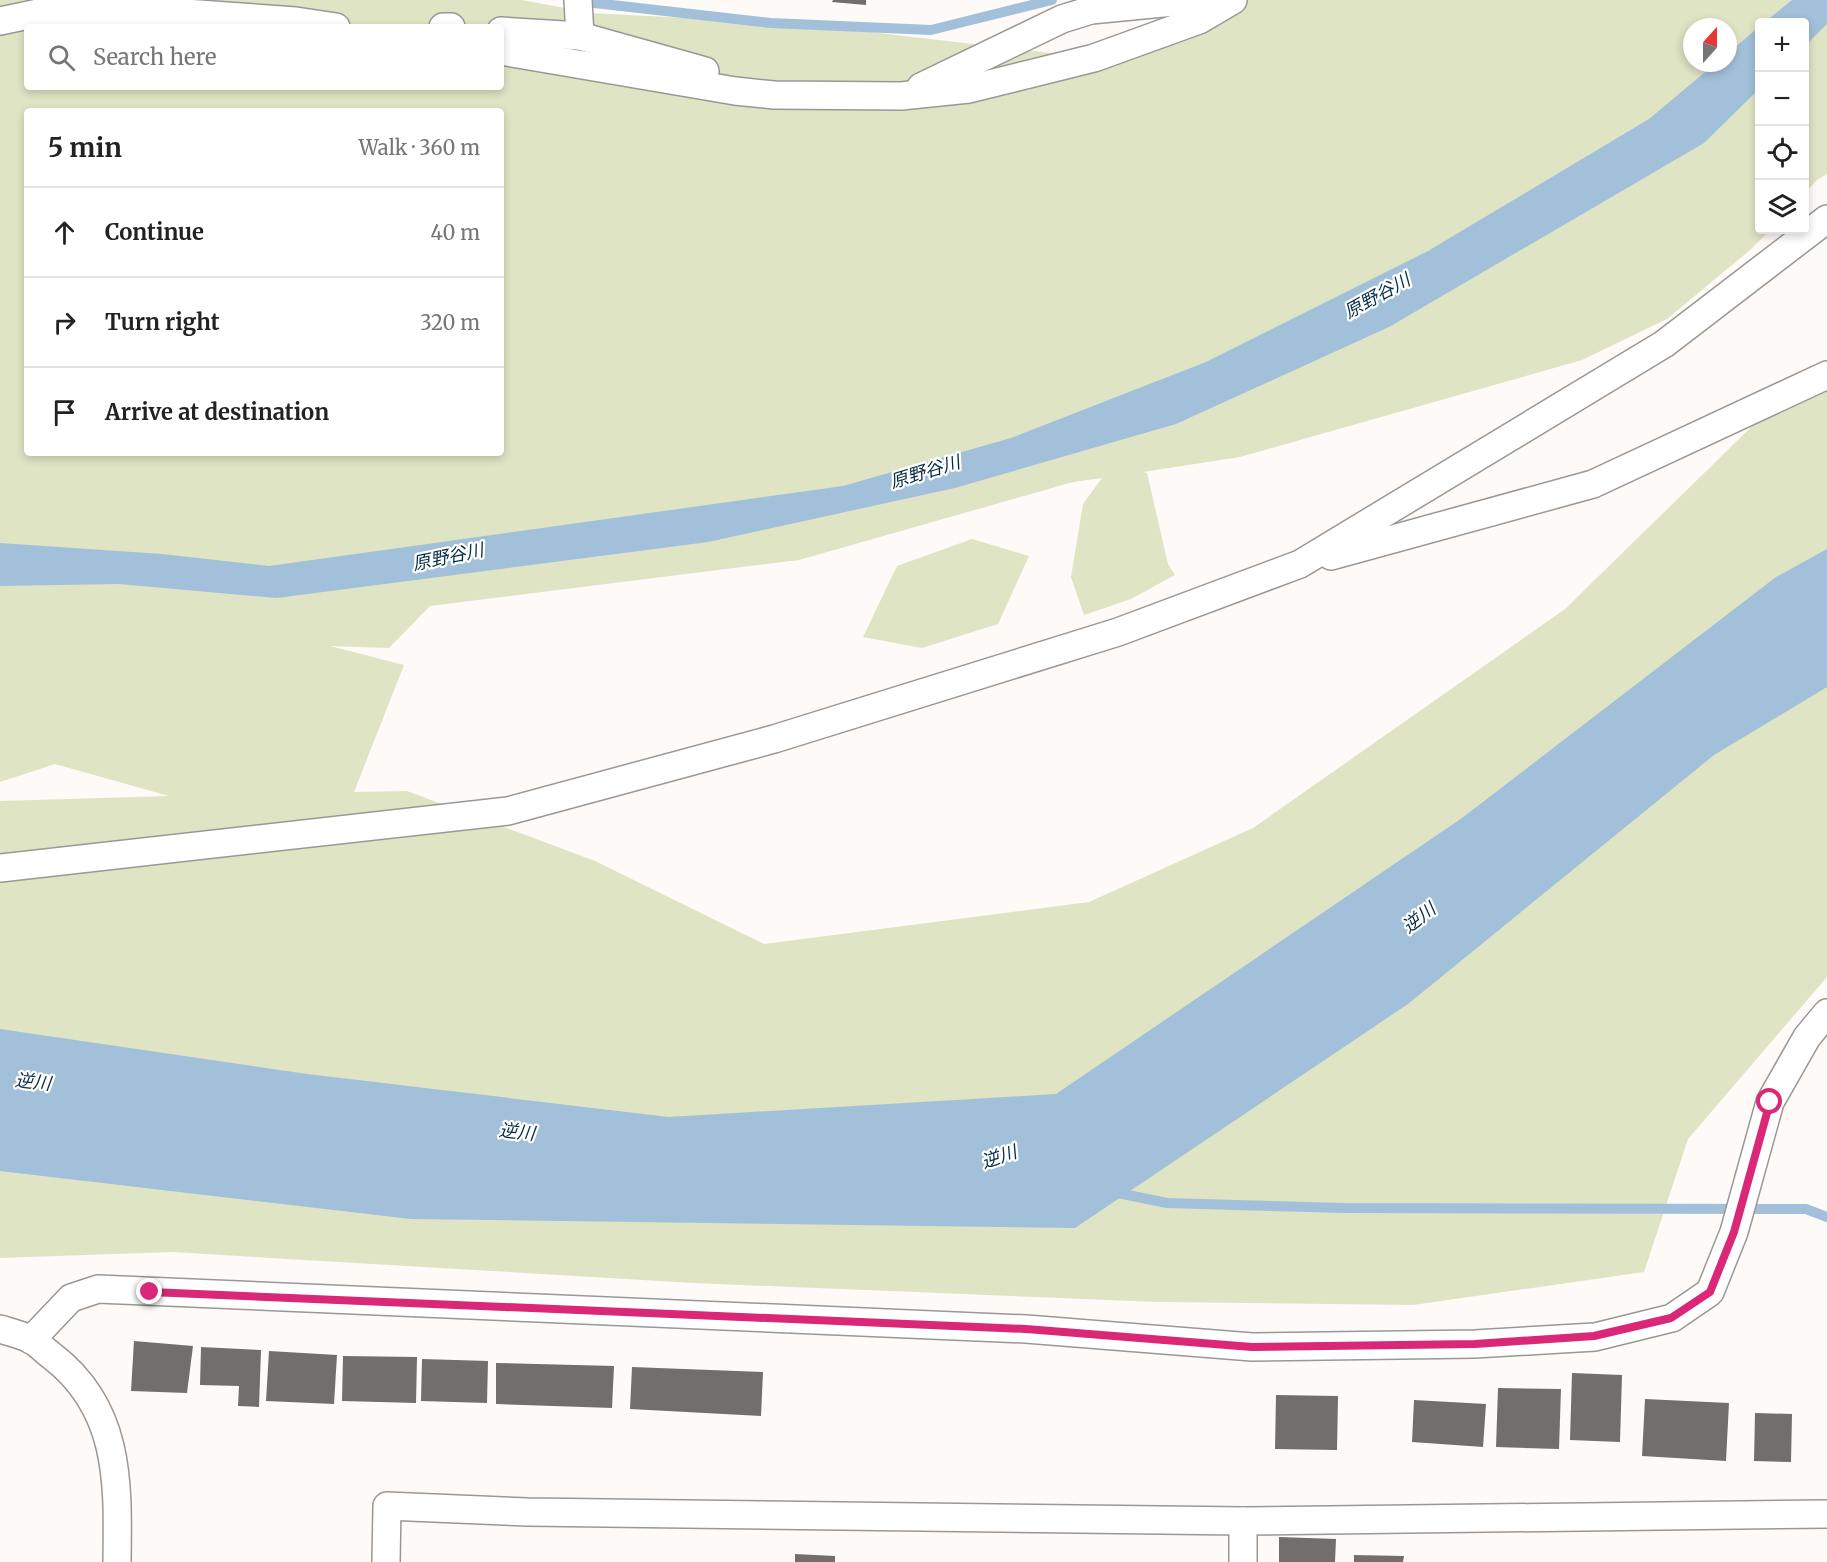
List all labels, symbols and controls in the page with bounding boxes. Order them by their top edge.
north arrow [1683,18,1737,72]
map controls [1755,18,1809,234]
button: + [1755,18,1809,72]
search box [24,24,504,90]
icon: search [45,41,78,74]
text: Search here [93,43,216,71]
button: − [1755,72,1809,126]
button: locate [1755,126,1809,180]
text: 5 min [48,131,122,164]
text: Walk · 360 m [359,135,480,160]
button: layers [1755,180,1809,234]
icon: ahead [48,216,81,249]
text: Continue [105,218,204,246]
text: 40 m [430,220,480,245]
water label: 原野谷川 [1340,267,1416,323]
icon: right [48,306,81,339]
text: Turn right [105,308,219,336]
text: 320 m [420,310,480,335]
icon: arrive [48,396,81,429]
text: Arrive at destination [105,398,329,426]
water label: 原野谷川 [887,449,965,493]
water label: 原野谷川 [410,537,487,575]
water label: 逆川 [1397,896,1442,938]
water label: 逆川 [14,1068,54,1095]
route start [1756,1088,1782,1114]
water label: 逆川 [498,1118,538,1145]
water label: 逆川 [978,1139,1021,1173]
route end [136,1278,162,1304]

